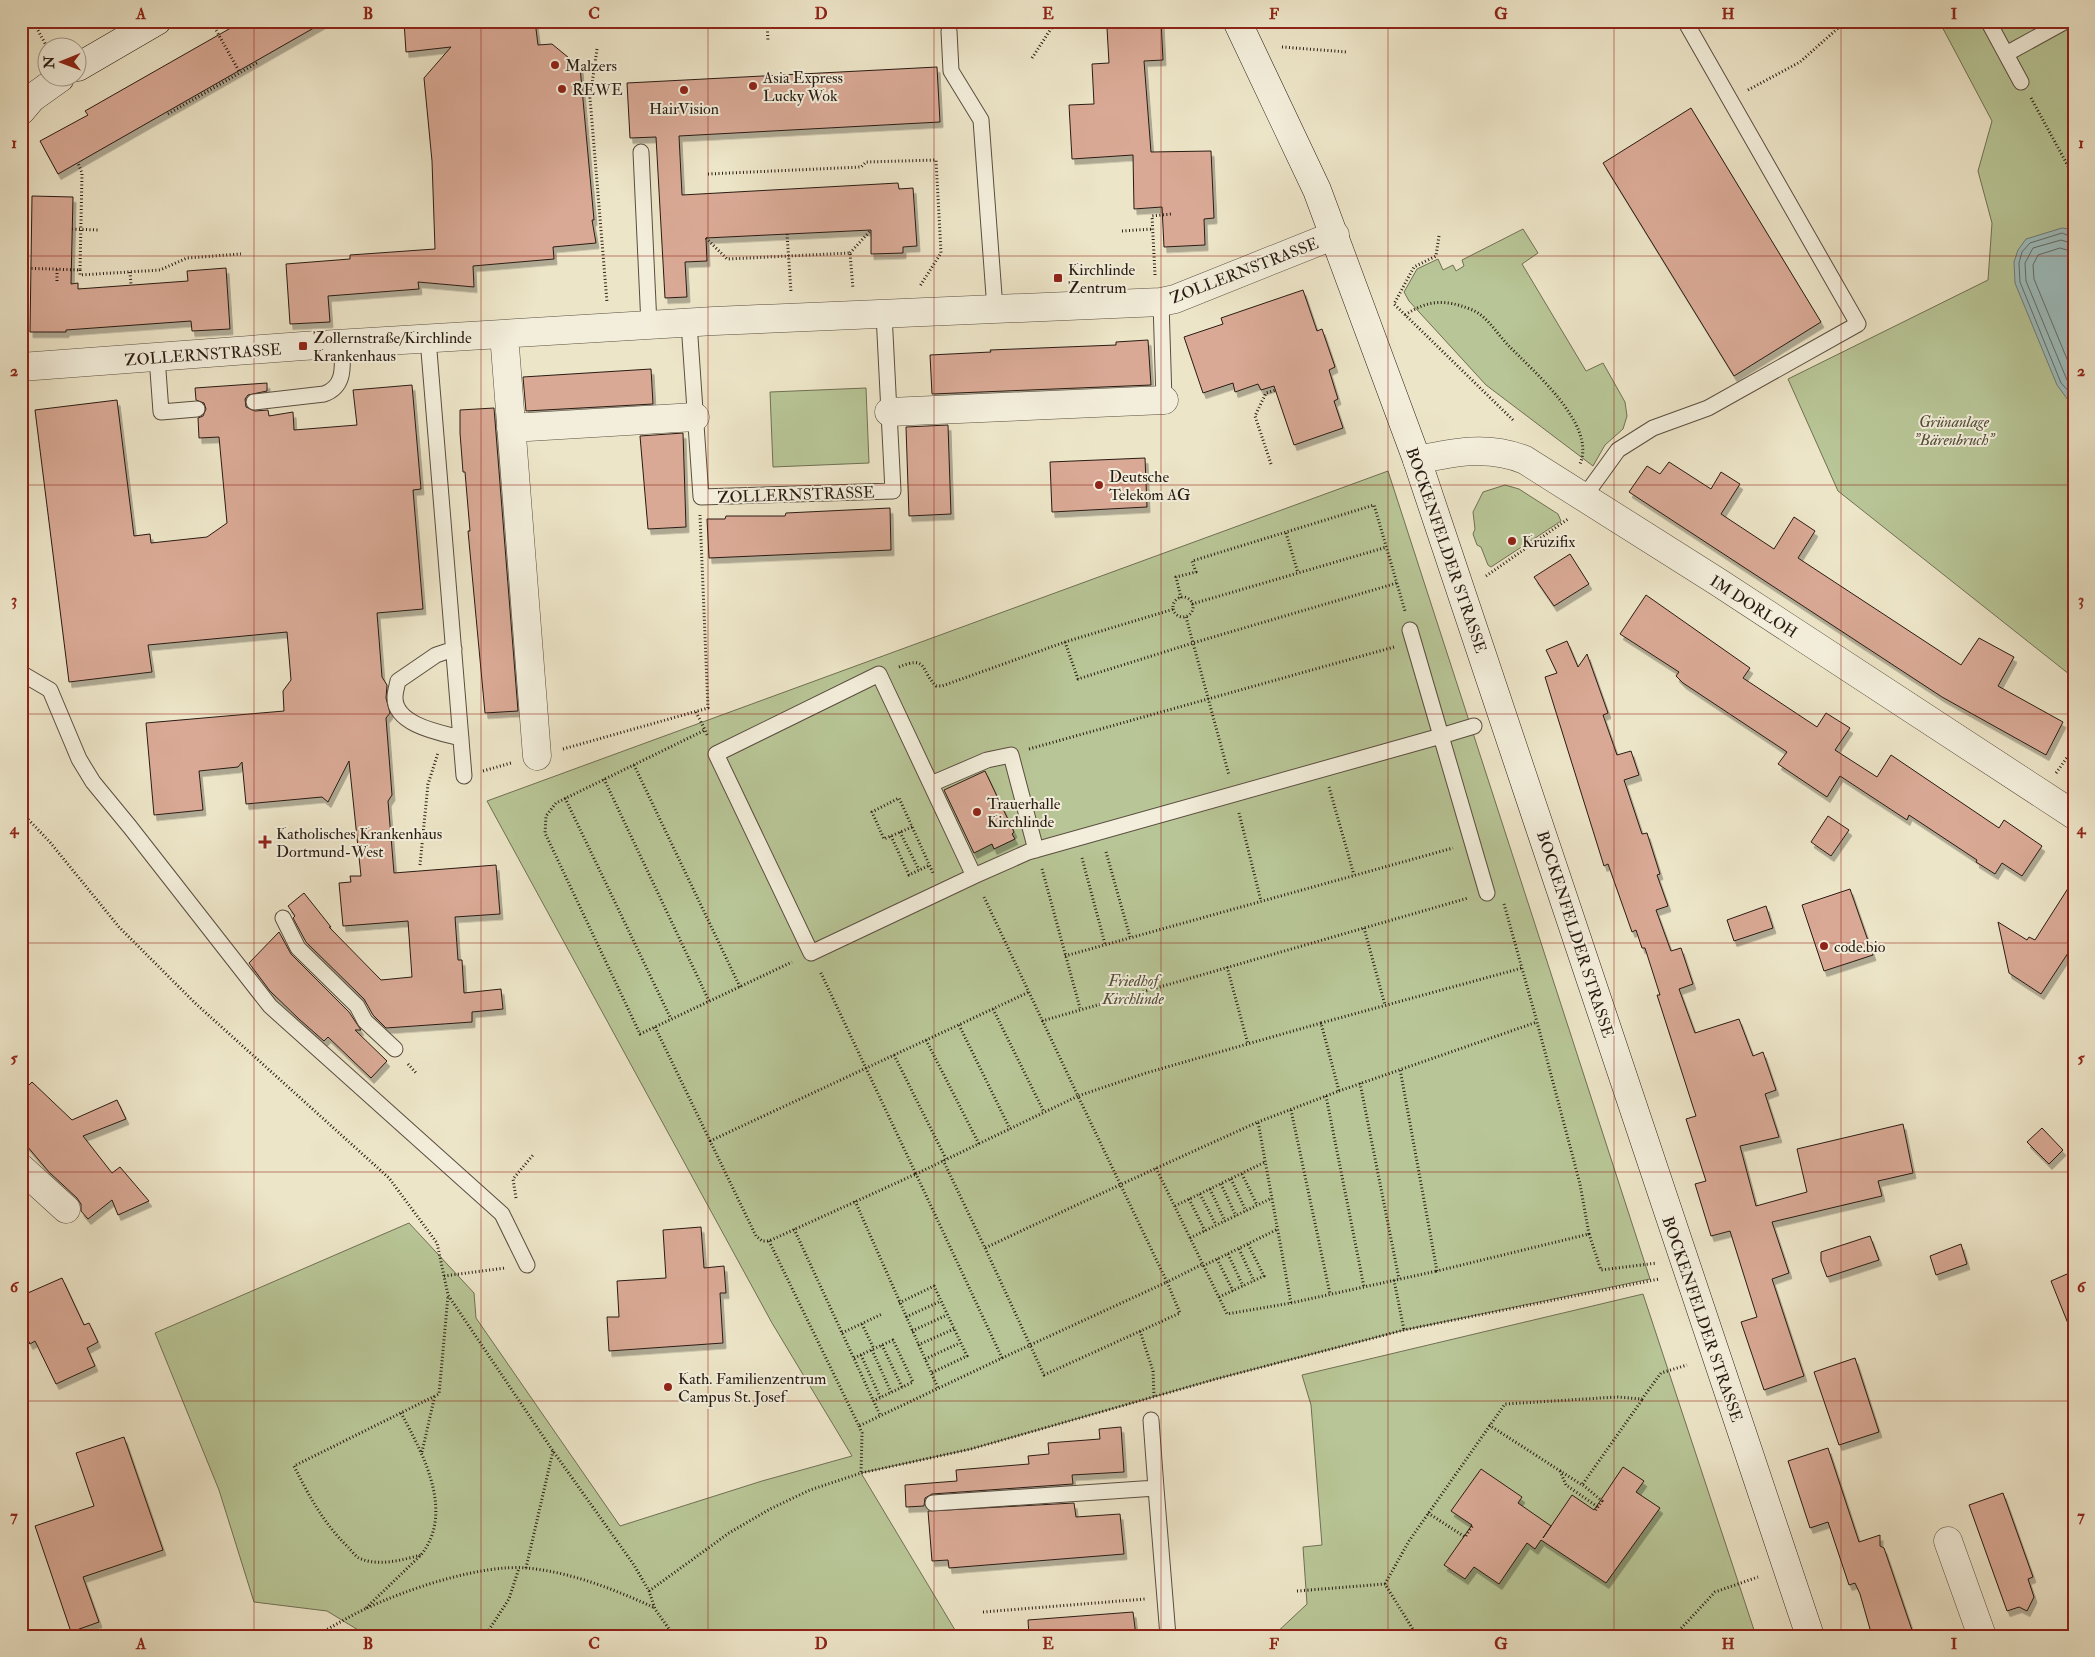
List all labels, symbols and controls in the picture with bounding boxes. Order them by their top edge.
text: A [135,4,147,24]
text: B [363,4,373,24]
text: C [588,4,600,24]
text: D [814,4,828,24]
text: E [1042,4,1054,24]
text: F [1269,4,1279,24]
text: G [1494,4,1508,24]
text: H [1721,4,1735,24]
text: I [1951,4,1958,24]
north arrow [38,38,88,88]
text: N [41,55,58,70]
place label: Malzers [565,56,617,76]
marker: Malzers [549,59,561,71]
place label: Asia Express Lucky Wok [762,68,843,106]
place label: REWE [572,80,623,100]
marker: Asia Express Lucky Wok [747,80,759,92]
marker: REWE [556,83,568,95]
marker: HairVision [678,84,690,96]
place label: HairVision [649,99,719,119]
text: 1 [11,133,17,153]
text: 1 [2078,133,2084,153]
street label: ZOLLERNSTRASSE [1167,233,1321,308]
place label: Kirchlinde Zentrum [1068,260,1136,298]
marker: Kirchlinde Zentrum [1052,272,1064,284]
place label: Zollernstraße/Kirchlinde Krankenhaus [313,328,472,366]
street label: ZOLLERNSTRASSE [124,340,282,370]
marker: Zollernstraße/Kirchlinde Krankenhaus [297,340,309,352]
text: 2 [10,361,18,381]
text: 2 [2077,361,2085,381]
park label: Grünanlage "Bärenbruch" [1914,412,1995,450]
street label: BOCKENFELDER STRASSE [1401,445,1491,656]
place label: Deutsche Telekom AG [1109,467,1191,505]
marker: Deutsche Telekom AG [1093,479,1105,491]
street label: ZOLLERNSTRASSE [717,482,875,508]
place label: Kruzifix [1522,532,1575,552]
marker: Kruzifix [1506,535,1518,547]
street label: IM DORLOH [1706,571,1801,643]
text: 3 [11,590,17,610]
text: 3 [2078,590,2084,610]
place label: Trauerhalle Kirchlinde [987,794,1061,832]
marker: Trauerhalle Kirchlinde [971,806,983,818]
text: 4 [9,819,20,839]
text: 4 [2076,819,2087,839]
place label: Katholisches Krankenhaus Dortmund-West [276,824,442,862]
street label: BOCKENFELDER STRASSE [1532,828,1618,1040]
marker: Katholisches Krankenhaus Dortmund-West [258,835,272,849]
place label: code.bio [1834,937,1886,957]
marker: code.bio [1818,940,1830,952]
park label: Friedhof Kirchlinde [1101,971,1165,1009]
text: 5 [10,1048,18,1068]
text: 5 [2077,1048,2085,1068]
street label: BOCKENFELDER STRASSE [1657,1214,1747,1425]
text: 6 [10,1277,20,1297]
text: 6 [2077,1277,2087,1297]
place label: Kath. Familienzentrum Campus St. Josef [678,1369,827,1408]
marker: Kath. Familienzentrum Campus St. Josef [662,1381,674,1393]
text: 7 [10,1506,18,1526]
text: 7 [2077,1506,2085,1526]
text: A [135,1634,147,1654]
text: B [363,1634,373,1654]
text: C [588,1634,600,1654]
text: D [814,1634,828,1654]
text: E [1042,1634,1054,1654]
text: F [1269,1634,1279,1654]
text: G [1494,1634,1508,1654]
text: H [1721,1634,1735,1654]
text: I [1951,1634,1958,1654]

